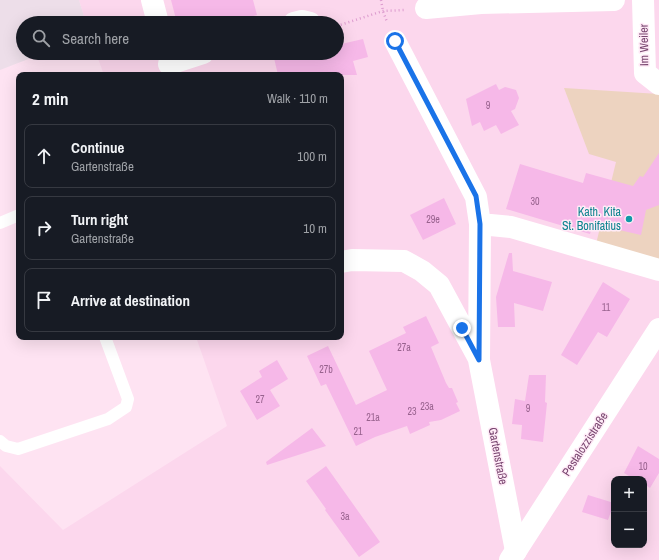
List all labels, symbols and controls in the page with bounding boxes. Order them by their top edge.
search box [16,16,344,60]
street label: Im Weiler [636,23,652,66]
icon: search [30,27,52,49]
text: Search here [62,28,129,49]
route start [386,32,404,50]
text: 2 min [32,87,68,110]
text: Walk · 110 m [267,90,328,107]
house number: 9 [486,99,491,112]
text: Continue [71,137,124,158]
icon: ahead [33,145,55,167]
text: 100 m [297,148,327,165]
text: Gartenstraße [71,158,134,175]
house number: 30 [530,195,540,208]
place label: Kath. Kita St. Bonifatius [562,204,622,234]
text: Turn right [71,209,128,230]
house number: 29e [426,213,440,226]
marker: Kath. Kita St. Bonifatius [624,214,634,224]
icon: right [33,217,55,239]
text: 10 m [303,220,327,237]
text: Gartenstraße [71,230,134,247]
icon: arrive [33,289,55,311]
text: Arrive at destination [71,290,190,311]
house number: 11 [602,301,611,314]
route end [453,319,471,337]
house number: 27a [397,341,411,354]
house number: 27b [319,363,333,376]
house number: 27 [255,393,265,406]
house number: 23a [420,400,434,413]
house number: 9 [526,402,531,415]
house number: 23 [407,405,417,418]
street label: Pestalozzistraße [558,409,612,479]
house number: 21a [366,411,380,424]
house number: 21 [353,425,363,438]
street label: Gartenstraße [485,426,511,486]
house number: 10 [638,460,648,473]
map controls [611,476,647,548]
button: + [611,476,647,512]
house number: 3a [340,510,350,523]
button: − [611,512,647,548]

